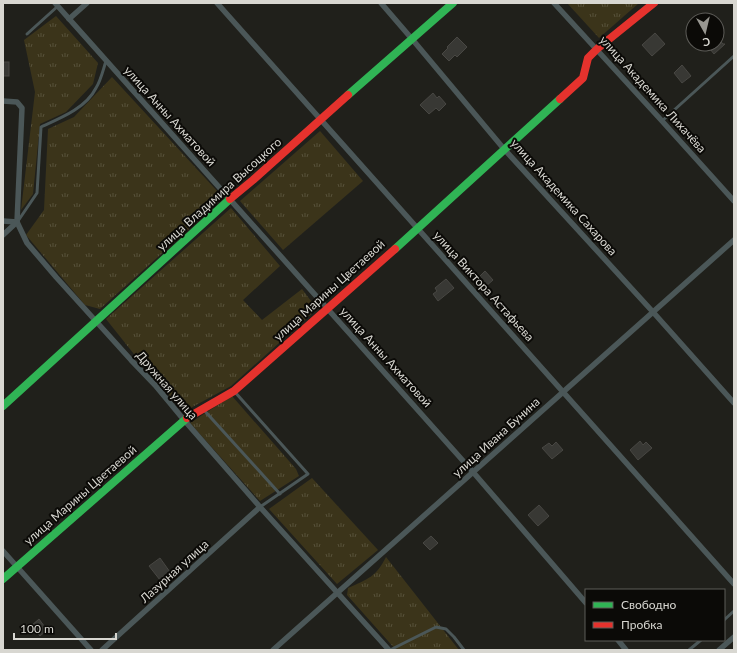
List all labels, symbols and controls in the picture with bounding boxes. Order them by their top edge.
north arrow [685,12,725,52]
street label: улица Академика Лихачёва [596,32,710,156]
text: С [701,35,711,49]
street label: улица Анны Ахматовой [121,63,219,169]
street label: улица Владимира Высоцкого [154,134,284,254]
street label: улица Академика Сахарова [508,136,620,258]
street label: улица Виктора Астафьева [431,228,537,344]
street label: улица Марины Цветаевой [270,236,388,344]
street label: улица Анны Ахматовой [337,304,435,410]
street label: Дружная улица [133,348,201,422]
street label: улица Ивана Бунина [449,394,543,480]
street label: улица Марины Цветаевой [21,442,139,548]
street label: Лазурная улица [136,536,211,606]
legend [585,589,725,641]
text: Свободно [621,597,677,612]
scale bar [14,615,116,641]
text: Пробка [621,617,662,632]
text: 100 m [20,621,54,636]

